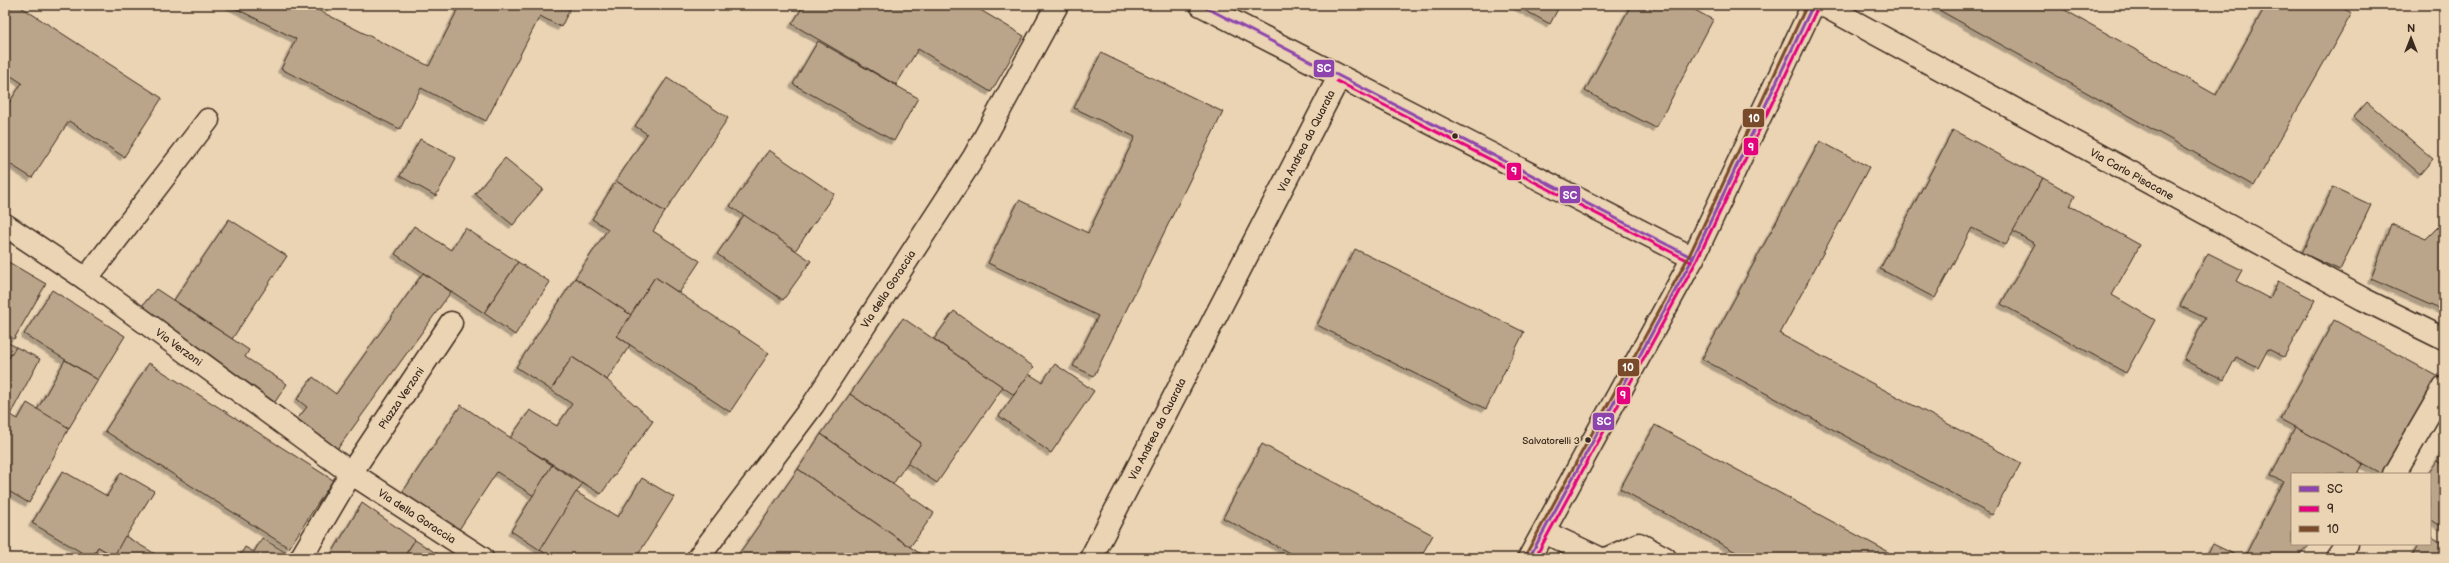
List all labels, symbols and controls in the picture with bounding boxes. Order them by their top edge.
north arrow [2391,18,2431,58]
text: N [2407,22,2415,35]
line badge: SC [1313,59,1335,78]
text: SC [1317,62,1331,75]
street label: Via Andrea da Quarata [1275,88,1338,194]
line badge: 10 [1742,108,1765,128]
text: 10 [1748,112,1760,125]
unlabelled marker [1450,131,1460,141]
line badge: 9 [1743,137,1759,156]
text: 9 [1748,141,1754,154]
street label: Via Carlo Pisacane [2087,146,2176,203]
line badge: 9 [1506,162,1522,181]
text: 9 [1511,165,1517,178]
line badge: SC [1559,185,1581,204]
text: SC [1563,189,1577,202]
street label: Via della Goraccia [858,248,918,331]
street label: Via Verzoni [153,326,205,369]
line badge: 10 [1617,358,1640,377]
text: 10 [1622,361,1634,374]
street label: Piazza Verzoni [376,365,427,432]
street label: Via Andrea da Quarata [1126,376,1189,482]
line badge: 9 [1616,386,1631,405]
text: 9 [1620,389,1626,402]
line badge: SC [1592,412,1615,431]
text: SC [1597,415,1611,428]
place label: Salvatorelli 3 [1522,435,1580,447]
marker: Salvatorelli 3 [1583,435,1593,445]
legend [2291,473,2431,545]
text: SC [2327,482,2343,497]
street label: Via della Goraccia [375,486,458,546]
text: 9 [2327,502,2334,517]
text: 10 [2327,522,2339,537]

